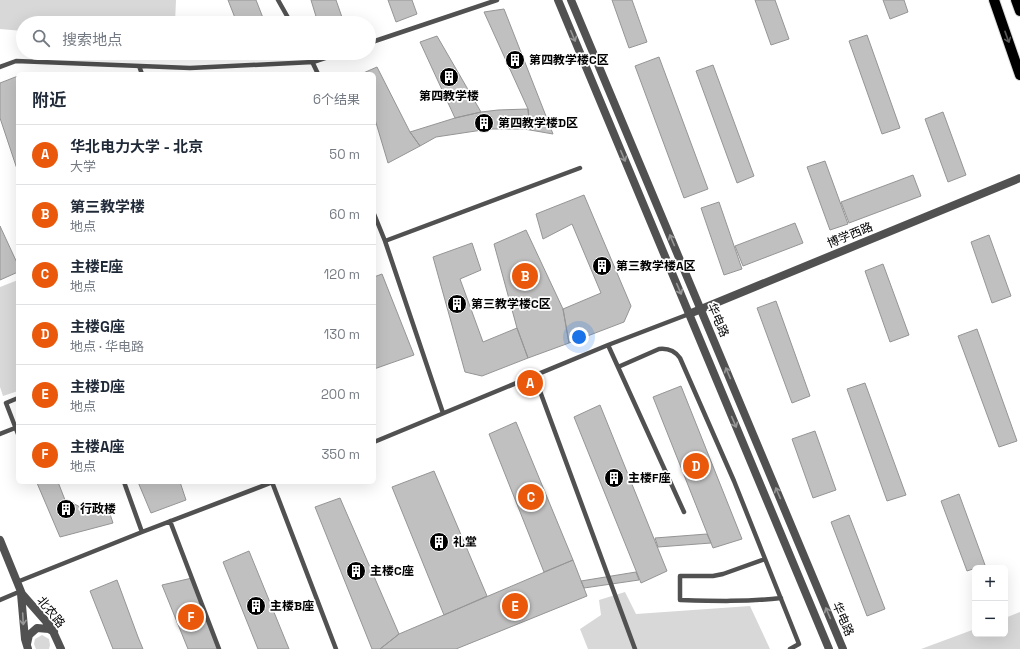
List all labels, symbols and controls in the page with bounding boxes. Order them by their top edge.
search box [16,16,376,60]
icon: search [30,27,52,49]
text: 搜索地点 [62,30,122,49]
one-way arrow [570,30,577,42]
one-way arrow [1004,30,1012,42]
building icon: 第四教学楼C区 [504,49,526,71]
place label: 第四教学楼C区 [529,52,609,68]
building icon: 第四教学楼 [438,66,460,88]
place label: 第四教学楼 [419,88,479,104]
text: 附近 [32,89,66,111]
text: 6个结果 [313,91,360,108]
building icon: 第四教学楼D区 [473,112,495,134]
place label: 第四教学楼D区 [498,115,578,131]
text: 华北电力大学 - 北京 [70,137,203,156]
text: A [41,146,49,163]
text: 50 m [329,146,360,163]
one-way arrow [620,150,627,162]
text: 大学 [70,158,96,175]
text: 第三教学楼 [70,197,145,216]
text: B [41,206,49,223]
text: 60 m [329,206,360,223]
text: 地点 [70,218,96,235]
street label: 博学西路 [825,219,875,251]
one-way arrow [668,235,675,247]
building icon: 第三教学楼A区 [591,255,613,277]
text: 主楼E座 [70,257,123,276]
place label: 第三教学楼A区 [616,258,696,274]
pin: B [512,261,538,291]
text: C [41,266,49,283]
text: 120 m [324,266,360,283]
text: 地点 [70,278,96,295]
one-way arrow [675,282,683,294]
building icon: 第三教学楼C区 [446,293,468,315]
place label: 第三教学楼C区 [471,296,551,312]
street label: 华电路 [704,300,732,340]
text: 主楼G座 [70,317,125,336]
text: D [41,326,49,343]
text: 130 m [324,326,360,343]
your location [569,327,589,347]
text: 地点 · 华电路 [70,338,144,355]
pin: A [517,368,543,398]
one-way arrow [723,368,731,380]
text: 主楼D座 [70,377,125,396]
text: E [41,386,49,403]
text: 200 m [321,386,360,403]
text: 地点 [70,398,96,415]
one-way arrow [731,415,738,427]
text: 主楼A座 [70,437,125,456]
text: F [42,446,48,463]
text: 350 m [322,446,360,463]
pin: D [683,451,709,481]
text: 地点 [70,458,96,475]
building icon: 主楼F座 [603,467,625,489]
place label: 主楼F座 [628,470,670,486]
pin: C [518,482,544,512]
one-way arrow [774,488,781,500]
building icon: 行政楼 [55,498,77,520]
place label: 行政楼 [80,501,116,517]
building icon: 礼堂 [428,531,450,553]
place label: 礼堂 [453,534,477,550]
building icon: 主楼C座 [345,560,367,582]
place label: 主楼C座 [370,563,414,579]
map controls [972,565,1008,637]
button: + [972,565,1008,601]
pin: E [502,591,528,621]
street label: 北农路 [33,593,69,631]
building icon: 主楼B座 [245,595,267,617]
place label: 主楼B座 [270,598,314,614]
street label: 华电路 [829,599,857,639]
button: − [972,601,1008,637]
pin: F [178,602,204,632]
one-way arrow [824,607,831,619]
one-way arrow [20,612,27,625]

